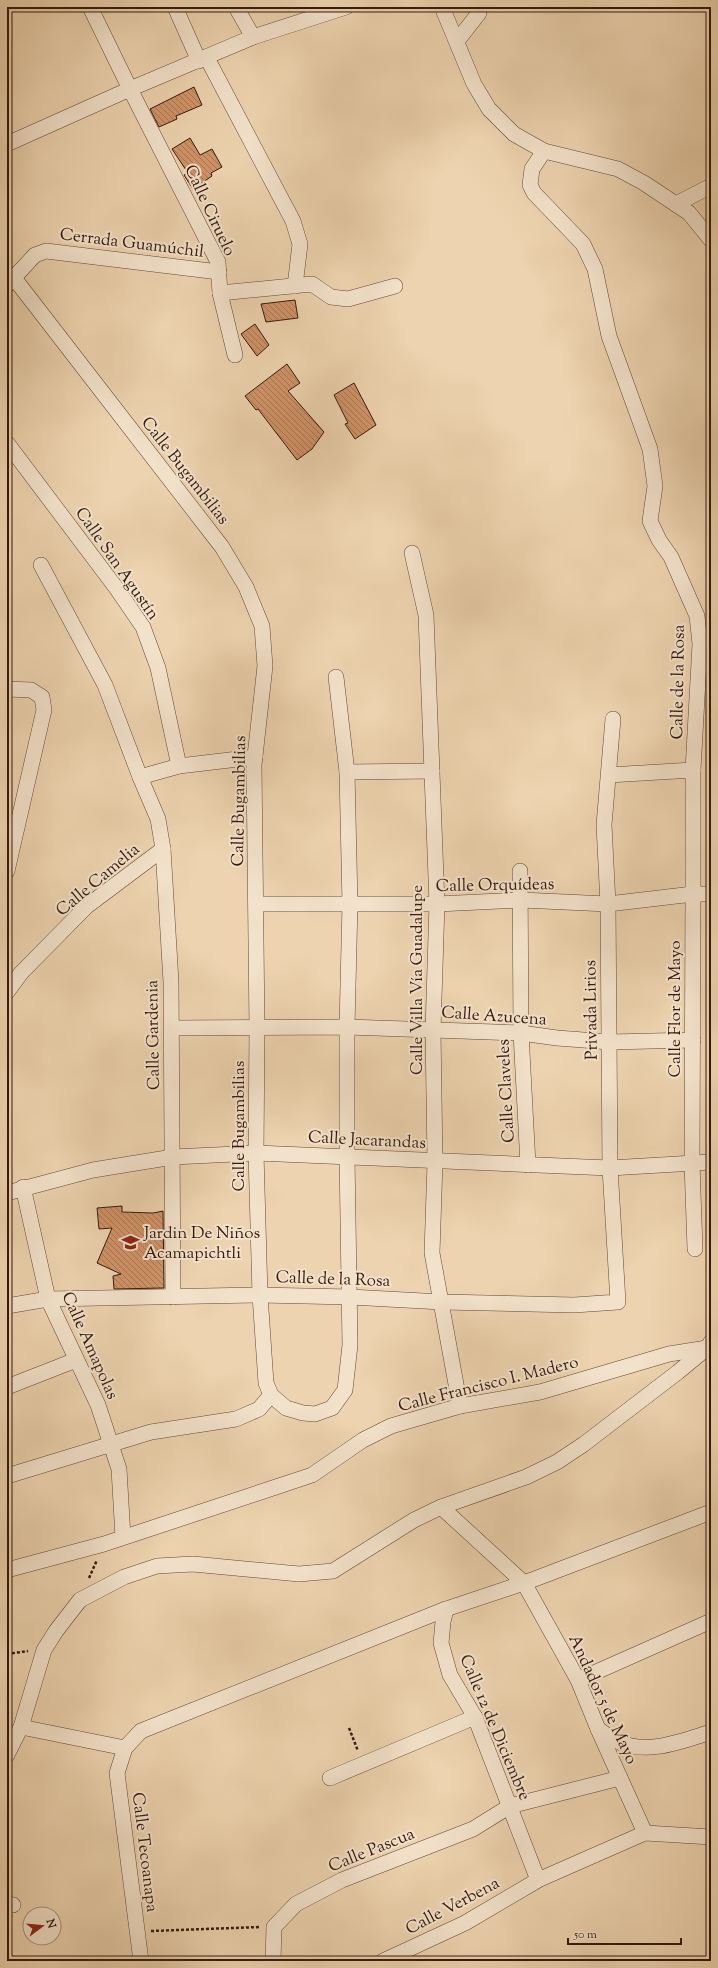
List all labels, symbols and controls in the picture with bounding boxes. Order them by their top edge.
street label: Calle Ciruelo [178,161,241,260]
street label: Cerrada Guamúchil [58,223,205,265]
street label: Calle Bugambilias [135,412,234,530]
street label: Calle San Agustín [68,503,164,625]
street label: Calle de la Rosa [666,624,692,740]
street label: Calle Bugambilias [227,735,253,867]
street label: Calle Camelia [51,838,145,923]
street label: Calle Orquídeas [435,873,555,899]
street label: Calle Villa Vía Guadalupe [406,885,430,1075]
street label: Calle Flor de Mayo [664,940,688,1078]
street label: Privada Lirios [579,959,605,1060]
street label: Calle Gardenia [141,980,167,1090]
street label: Calle Azucena [440,1001,548,1033]
street label: Calle Claveles [492,1038,522,1143]
street label: Calle Bugambilias [228,1060,252,1191]
street label: Calle Jacarandas [307,1126,427,1156]
place label: Jardin De Niños Acamapichtli [143,1222,260,1266]
school or university icon: Jardin De Niños Acamapichtli [121,1232,141,1252]
street label: Calle de la Rosa [275,1266,391,1294]
street label: Calle Amapolas [55,1288,124,1404]
street label: Calle Francisco I. Madero [396,1351,581,1419]
street label: Andador 5 de Mayo [562,1631,643,1769]
street label: Calle 12 de Diciembre [453,1651,536,1805]
street label: Calle Tecoanapa [125,1791,163,1914]
street label: Calle Pascua [325,1823,419,1879]
street label: Calle Verbena [402,1872,504,1942]
north arrow [22,1906,62,1946]
text: N [41,1916,60,1930]
scale bar [568,1920,681,1946]
text: 50 m [573,1926,597,1944]

